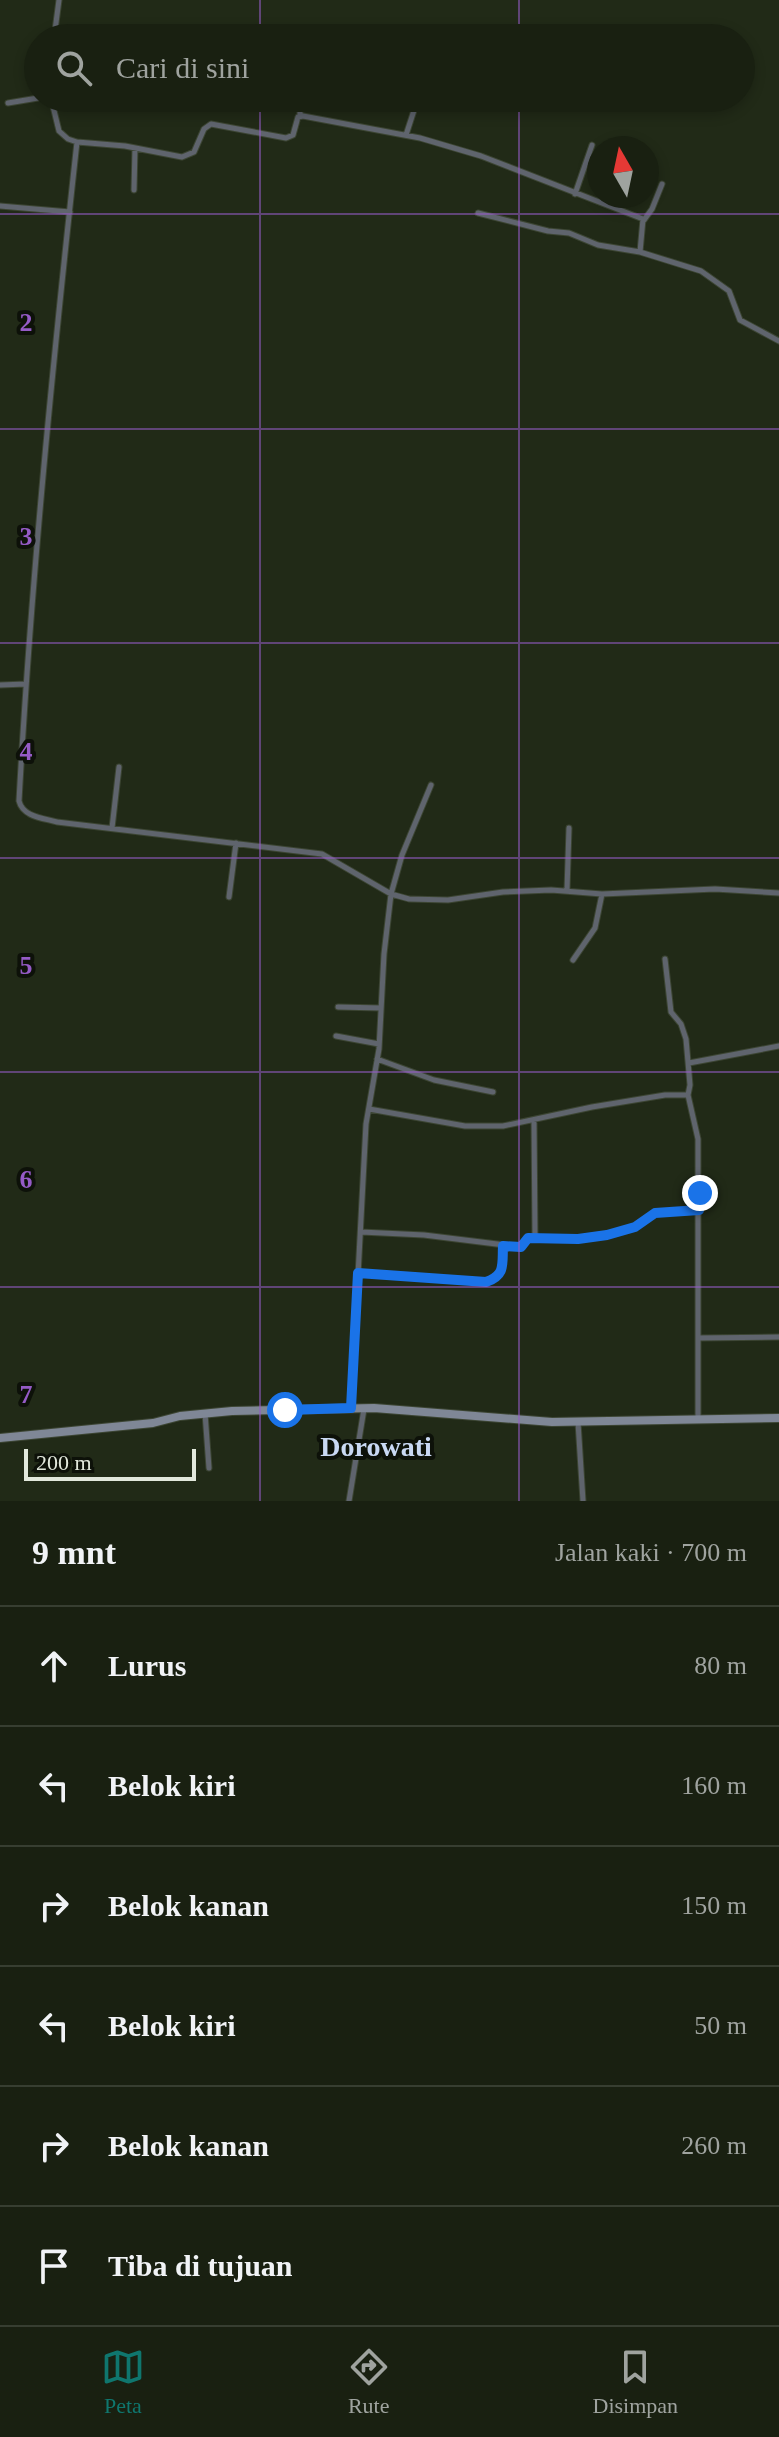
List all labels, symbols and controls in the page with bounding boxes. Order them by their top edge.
search box [24,24,755,112]
icon: search [52,46,96,90]
text: Cari di sini [116,51,249,84]
north arrow [587,136,659,208]
text: 2 [20,308,33,337]
text: 3 [20,522,33,551]
text: 4 [20,737,33,766]
text: 5 [20,951,33,980]
text: 6 [20,1165,33,1194]
route end [682,1175,718,1211]
text: 7 [20,1380,33,1409]
route start [267,1392,303,1428]
district label: Dorowati [320,1431,432,1462]
scale bar [24,1445,196,1481]
text: 200 m [36,1450,92,1475]
text: 9 mnt [32,1534,116,1571]
text: Jalan kaki · 700 m [555,1538,747,1567]
icon: ahead [32,1644,76,1688]
text: Lurus [108,1649,186,1682]
text: 80 m [694,1651,747,1680]
icon: left [32,1764,76,1808]
text: Belok kiri [108,1769,236,1802]
text: 160 m [681,1771,747,1800]
icon: right [32,1884,76,1928]
text: Belok kanan [108,1889,269,1922]
text: 150 m [681,1891,747,1920]
icon: left [32,2004,76,2048]
text: Belok kiri [108,2009,236,2042]
text: 50 m [694,2011,747,2040]
icon: right [32,2124,76,2168]
text: Belok kanan [108,2129,269,2162]
text: 260 m [681,2131,747,2160]
icon: arrive [32,2244,76,2288]
text: Tiba di tujuan [108,2249,293,2282]
tab: Peta [101,2345,145,2419]
tab: Rute [347,2345,391,2419]
tab: Disimpan [593,2345,678,2419]

